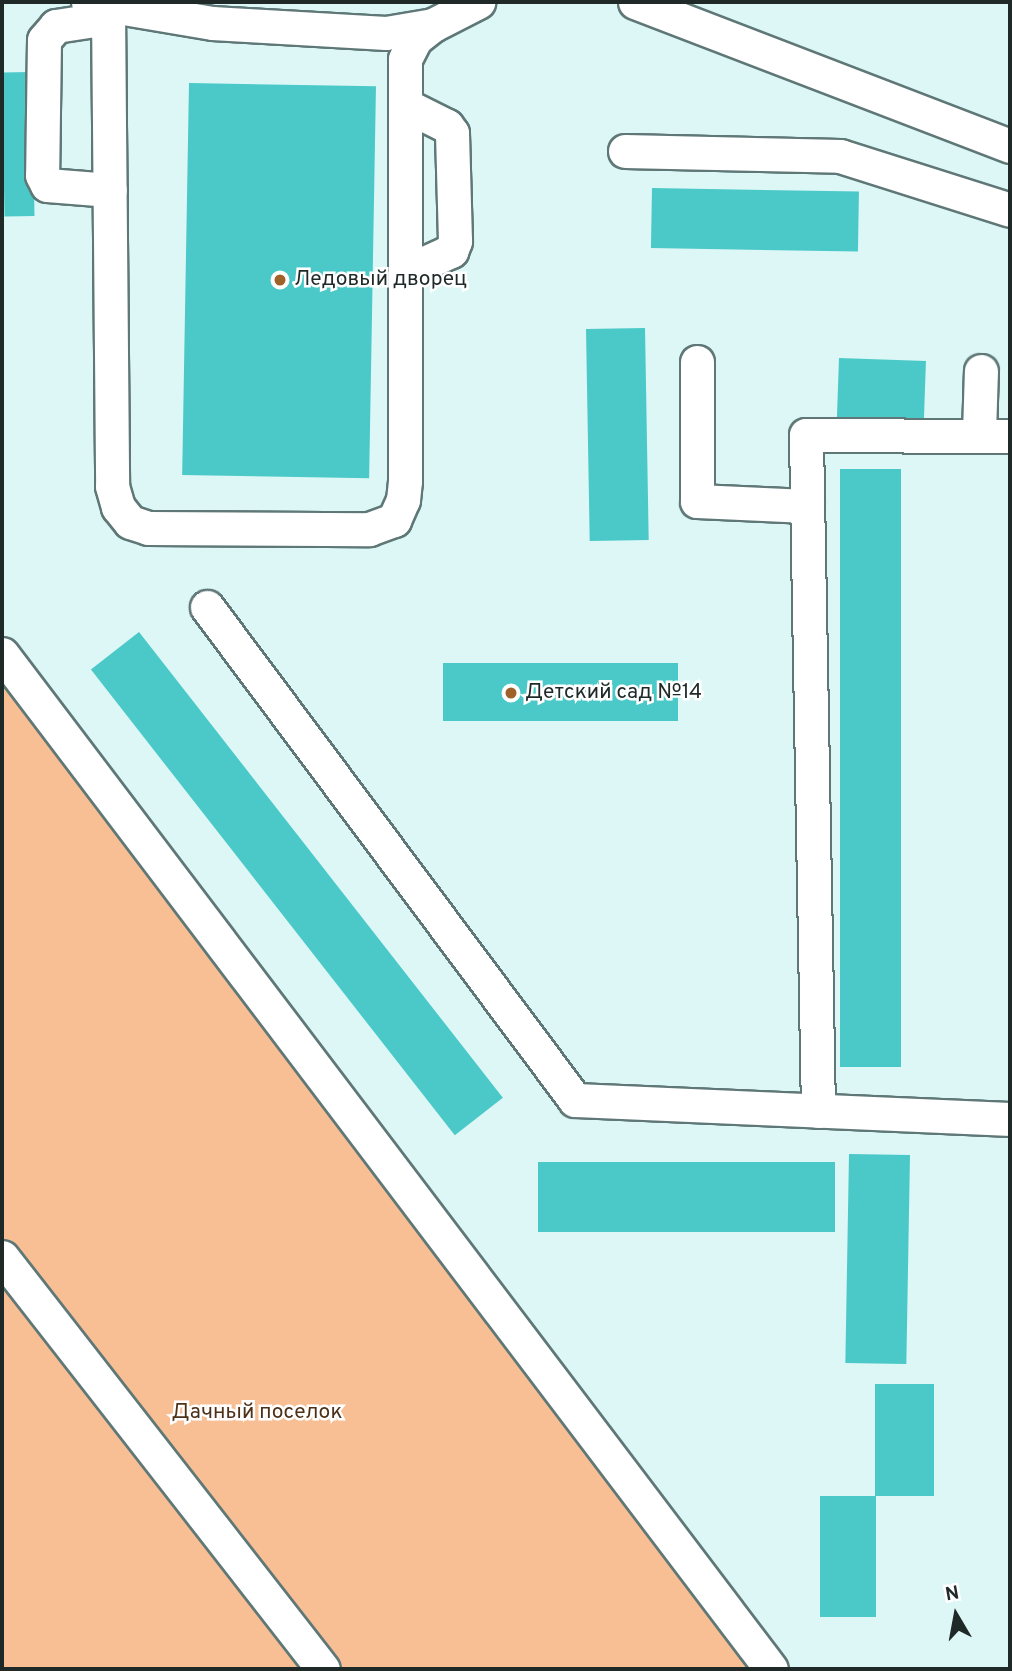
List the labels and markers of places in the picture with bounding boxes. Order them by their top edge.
place label: Ледовый дворец [294,267,467,293]
marker: Ледовый дворец [272,272,288,288]
place label: Детский сад №14 [525,680,702,706]
marker: Детский сад №14 [503,685,519,701]

